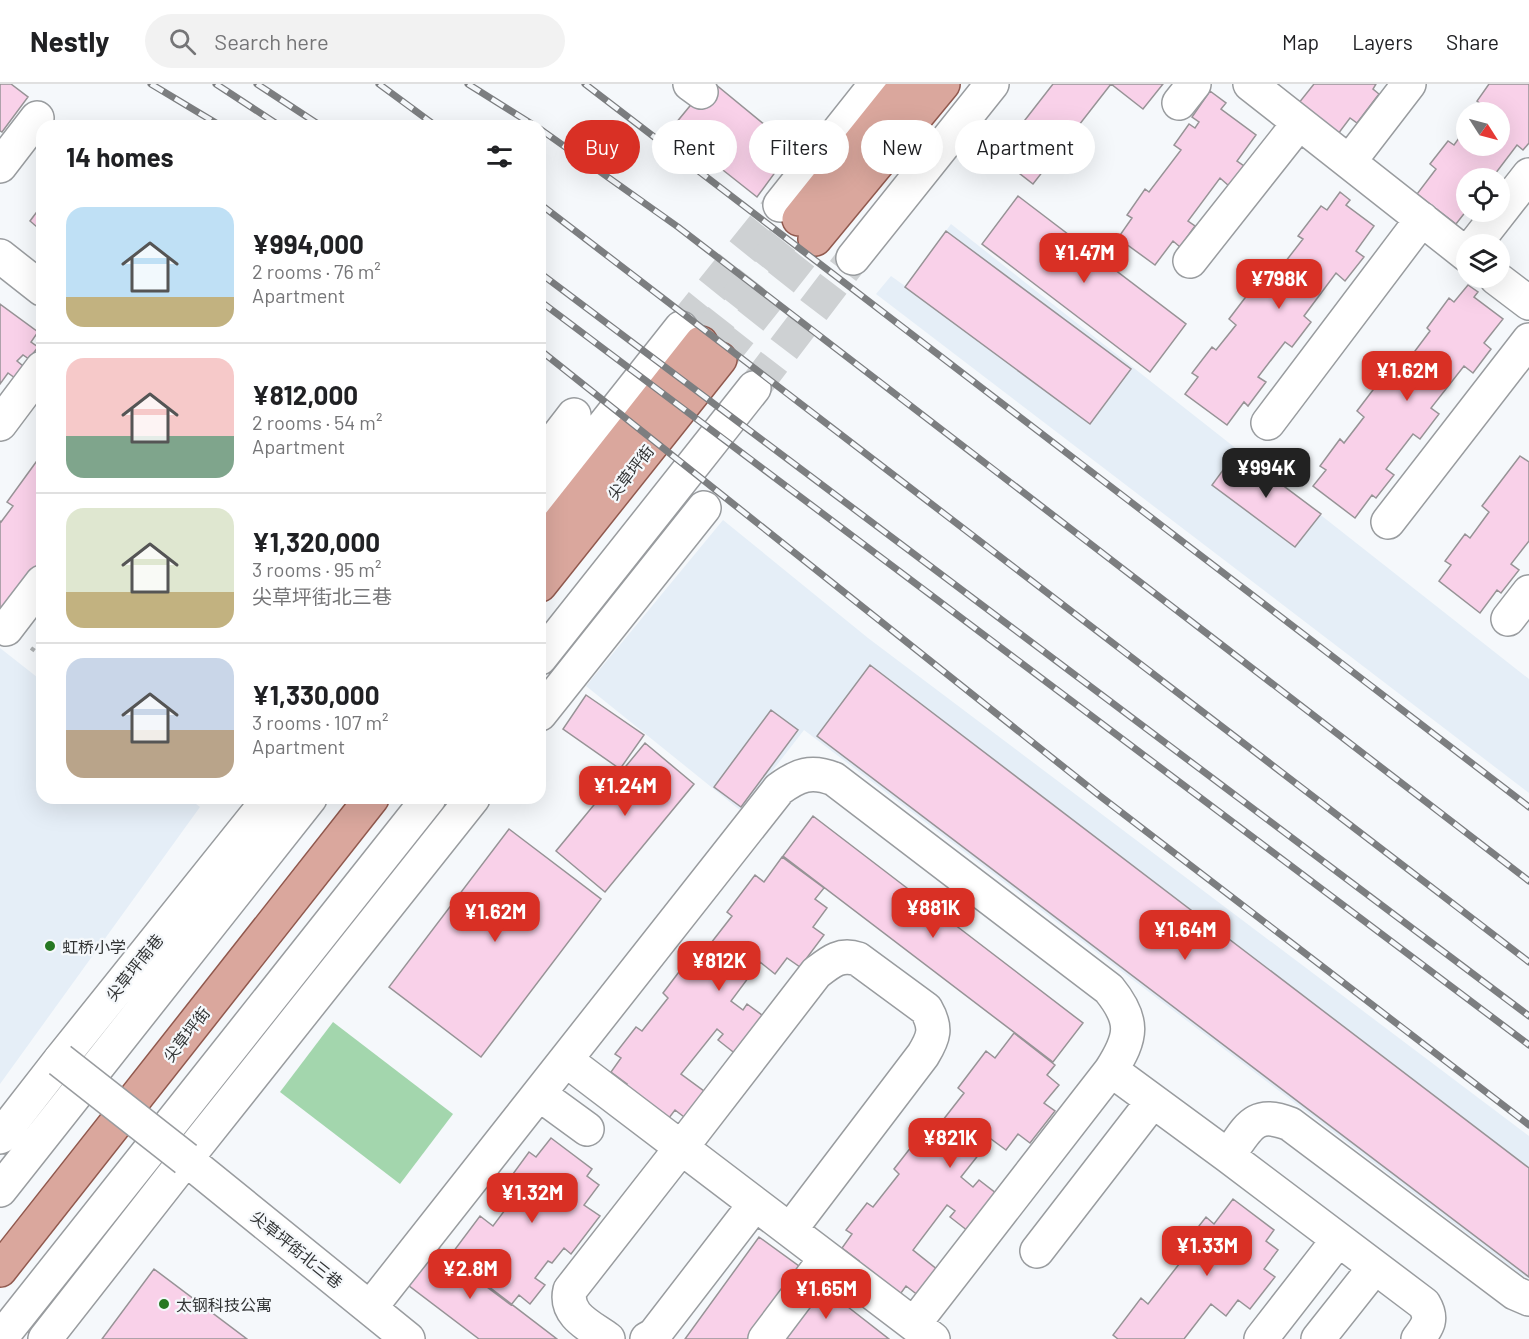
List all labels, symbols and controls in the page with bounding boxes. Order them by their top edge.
search box [145,14,565,68]
text: Nestly [30,24,109,58]
icon: search [166,25,199,58]
text: Search here [214,28,329,54]
text: Map [1282,29,1319,54]
text: Layers [1352,29,1413,54]
text: Share [1446,29,1499,54]
north arrow [1456,102,1510,156]
map controls [1456,102,1510,288]
chip: Buy [564,120,640,174]
chip: Rent [652,120,737,174]
chip: Filters [749,120,849,174]
chip: New [861,120,943,174]
chip: Apartment [955,120,1095,174]
icon: filters [483,140,516,173]
text: 14 homes [66,141,173,172]
button: locate [1456,168,1510,222]
text: ¥994,000 [252,228,364,259]
icon: home [114,231,186,303]
pin: ¥1.47M [1035,233,1133,284]
button: layers [1456,234,1510,288]
text: ¥1.47M [1053,240,1115,264]
text: 2 rooms · 76 m² [252,259,381,283]
pin: ¥798K [1237,259,1321,310]
text: ¥798K [1250,266,1308,290]
text: Apartment [252,283,345,307]
pin: ¥1.62M [1358,351,1456,402]
text: ¥1.62M [1376,358,1438,382]
text: ¥812,000 [252,379,358,410]
icon: home [114,382,186,454]
text: 2 rooms · 54 m² [252,410,382,434]
text: Apartment [252,434,345,458]
street label: 尖草坪街 [603,441,657,503]
pin: ¥994K [1224,448,1308,499]
text: ¥994K [1236,455,1296,479]
text: ¥1,320,000 [252,526,380,557]
icon: home [114,532,186,604]
text: 3 rooms · 95 m² [252,557,381,581]
text: 尖草坪街北三巷 [252,584,392,608]
text: ¥1,330,000 [252,679,380,710]
icon: home [114,682,186,754]
text: 3 rooms · 107 m² [252,710,388,734]
text: Apartment [252,734,345,758]
pin: ¥1.24M [576,766,674,817]
text: ¥1.24M [593,773,657,797]
pin: ¥881K [891,888,975,939]
pin: ¥1.62M [446,892,544,943]
text: ¥881K [906,895,960,919]
text: ¥1.62M [464,899,526,923]
pin: ¥1.64M [1136,910,1234,961]
text: ¥1.64M [1153,917,1217,941]
street label: 尖草坪南巷 [101,930,167,1004]
place label: 虹桥小学 [62,937,126,956]
marker: 虹桥小学 [43,939,57,953]
pin: ¥812K [677,941,761,992]
text: ¥812K [691,948,747,972]
street label: 尖草坪街 [159,1003,213,1065]
pin: ¥821K [908,1118,992,1169]
text: ¥821K [922,1125,978,1149]
pin: ¥1.32M [483,1173,581,1224]
text: ¥1.32M [501,1180,563,1204]
street label: 尖草坪街北三巷 [247,1206,347,1292]
pin: ¥1.33M [1158,1226,1256,1277]
text: ¥1.33M [1176,1233,1238,1257]
pin: ¥2.8M [428,1249,512,1300]
text: ¥2.8M [442,1256,498,1280]
pin: ¥1.65M [777,1269,875,1320]
text: ¥1.65M [795,1276,857,1300]
place label: 太钢科技公寓 [176,1295,272,1314]
marker: 太钢科技公寓 [157,1297,171,1311]

